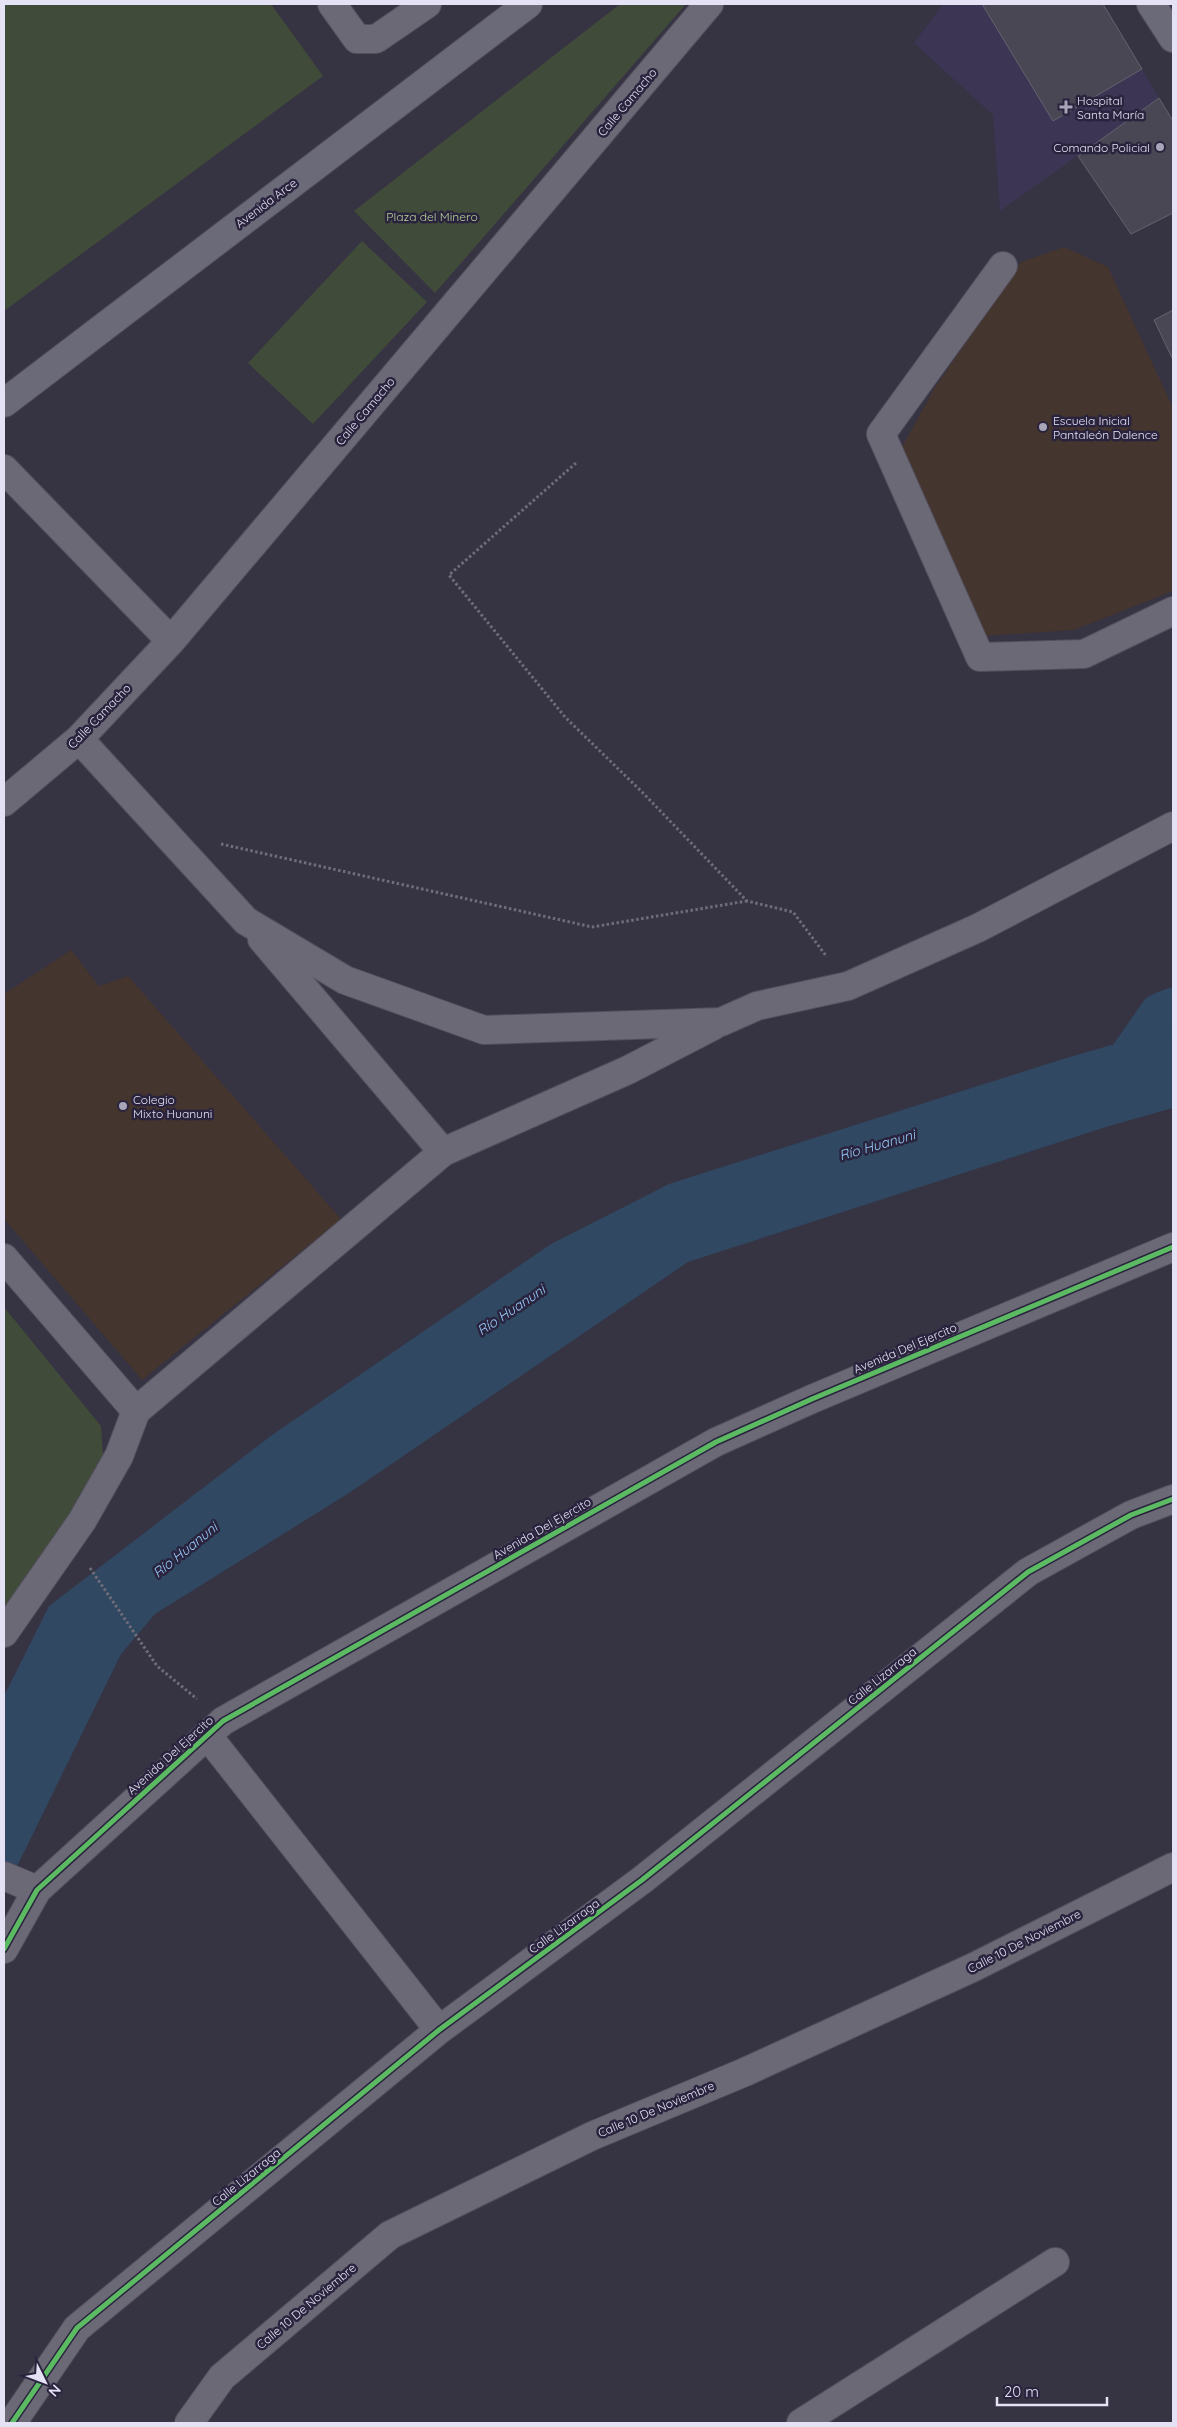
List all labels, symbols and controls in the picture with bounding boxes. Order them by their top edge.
street label: Calle Camacho [594,65,660,139]
place label: Hospital Santa María [1077,93,1144,122]
marker: Hospital Santa María [1059,100,1073,114]
place label: Comando Policial [1054,140,1150,155]
marker: Comando Policial [1154,141,1166,153]
street label: Avenida Arce [232,175,300,231]
park label: Plaza del Minero [386,209,478,224]
street label: Calle Camacho [332,374,398,448]
place label: Escuela Inicial Pantaleón Dalence [1053,413,1158,442]
marker: Escuela Inicial Pantaleón Dalence [1037,421,1049,433]
street label: Calle Camacho [64,681,134,751]
place label: Colegio Mixto Huanuni [133,1092,212,1121]
marker: Colegio Mixto Huanuni [117,1100,129,1112]
water label: Río Huanuni [837,1125,919,1164]
water label: Río Huanuni [473,1280,550,1339]
street label: Avenida Del Ejercito [851,1319,959,1377]
street label: Avenida Del Ejercito [490,1494,594,1562]
water label: Río Huanuni [149,1517,223,1582]
street label: Calle Lizarraga [845,1644,919,1708]
street label: Avenida Del Ejercito [124,1712,216,1798]
street label: Calle Lizarraga [526,1895,602,1957]
street label: Calle 10 De Noviembre [965,1906,1083,1976]
street label: Calle 10 De Noviembre [595,2078,717,2140]
street label: Calle Lizarraga [209,2145,283,2209]
street label: Calle 10 De Noviembre [253,2260,359,2352]
north arrow [20,2357,70,2407]
scale bar [997,2374,1107,2406]
text: N [45,2381,65,2401]
text: 20 m [1004,2382,1039,2401]

